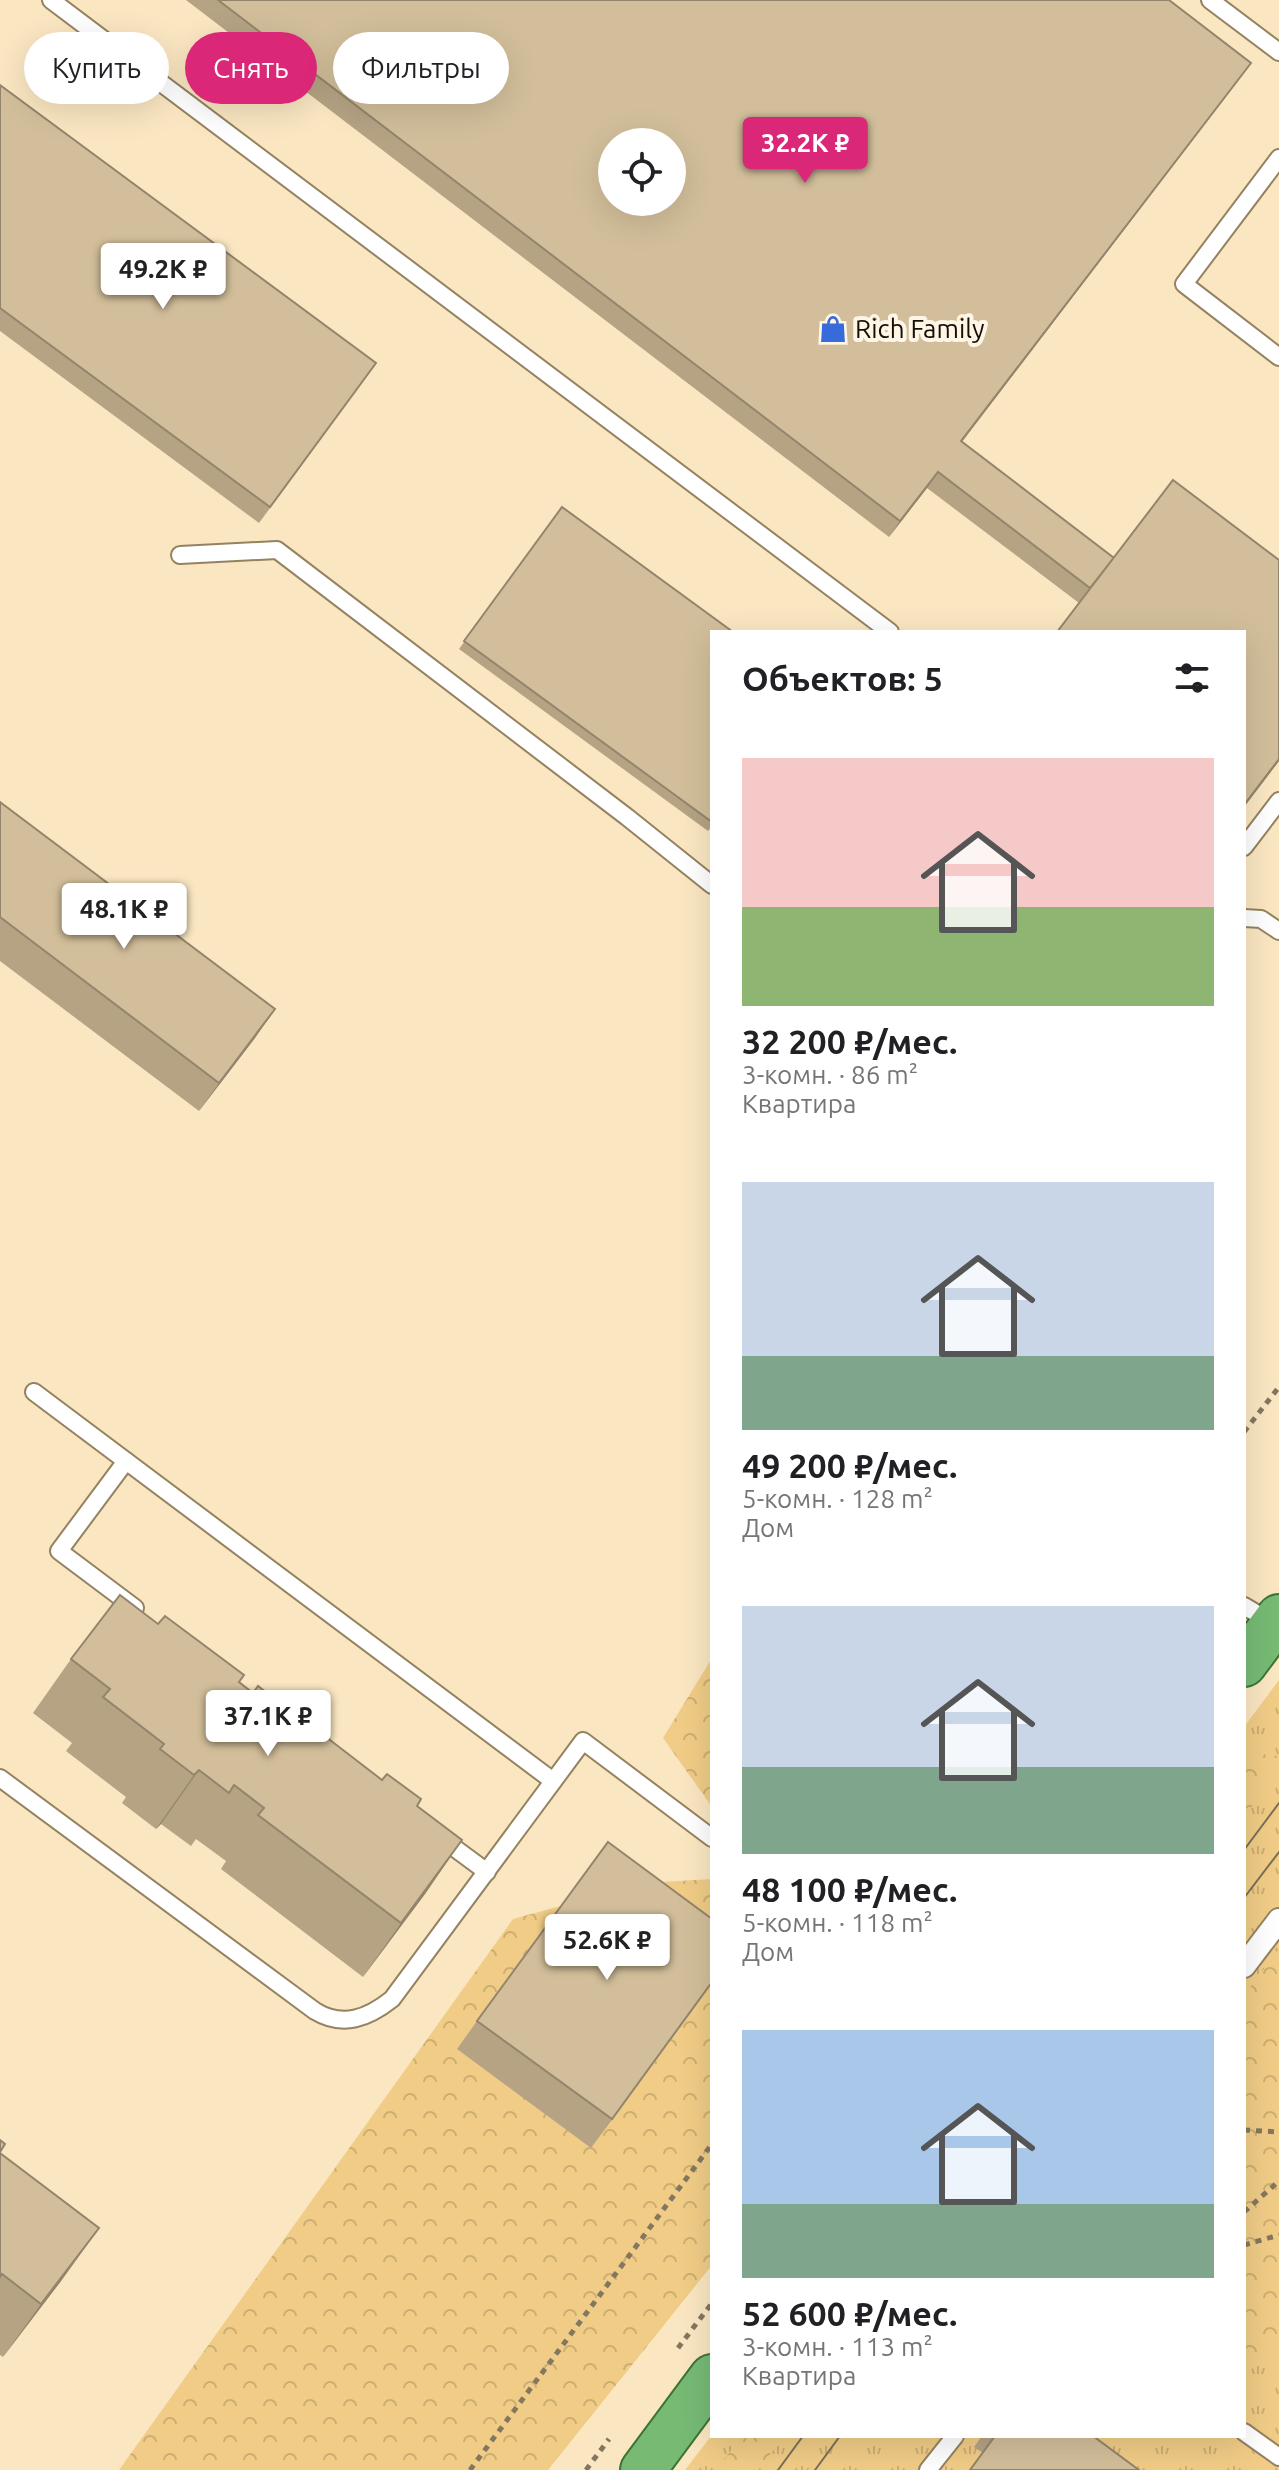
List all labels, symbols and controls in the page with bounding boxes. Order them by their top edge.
chip: Купить [24,32,169,104]
chip: Снять [185,32,317,104]
chip: Фильтры [333,32,509,104]
pin: 32.2K ₽ [731,117,879,185]
map controls [598,128,686,216]
button: locate [598,128,686,216]
text: 32.2K ₽ [761,128,849,157]
pin: 49.2K ₽ [89,243,237,311]
text: 49.2K ₽ [119,254,207,283]
shop icon: Rich Family [818,314,848,344]
place label: Rich Family [855,314,985,343]
icon: filters [1170,656,1214,700]
text: Объектов: 5 [742,659,943,697]
icon: home [906,810,1050,954]
pin: 48.1K ₽ [50,883,198,951]
text: 48.1K ₽ [80,894,168,923]
text: 32 200 ₽/мес. [742,1022,957,1060]
text: 3-комн. · 86 m² [742,1060,918,1089]
text: Квартира [742,1089,856,1118]
icon: home [906,1234,1050,1378]
text: 49 200 ₽/мес. [742,1446,957,1484]
text: 5-комн. · 128 m² [742,1484,933,1513]
text: Дом [742,1513,794,1542]
icon: home [906,1658,1050,1802]
pin: 37.1K ₽ [194,1690,342,1758]
text: 37.1K ₽ [224,1701,312,1730]
text: 48 100 ₽/мес. [742,1870,957,1908]
text: 5-комн. · 118 m² [742,1908,933,1937]
pin: 52.6K ₽ [533,1914,681,1982]
text: 52.6K ₽ [563,1925,651,1954]
text: Дом [742,1937,794,1966]
icon: home [906,2082,1050,2226]
text: 52 600 ₽/мес. [742,2294,957,2332]
text: 3-комн. · 113 m² [742,2332,933,2361]
text: Квартира [742,2361,856,2390]

